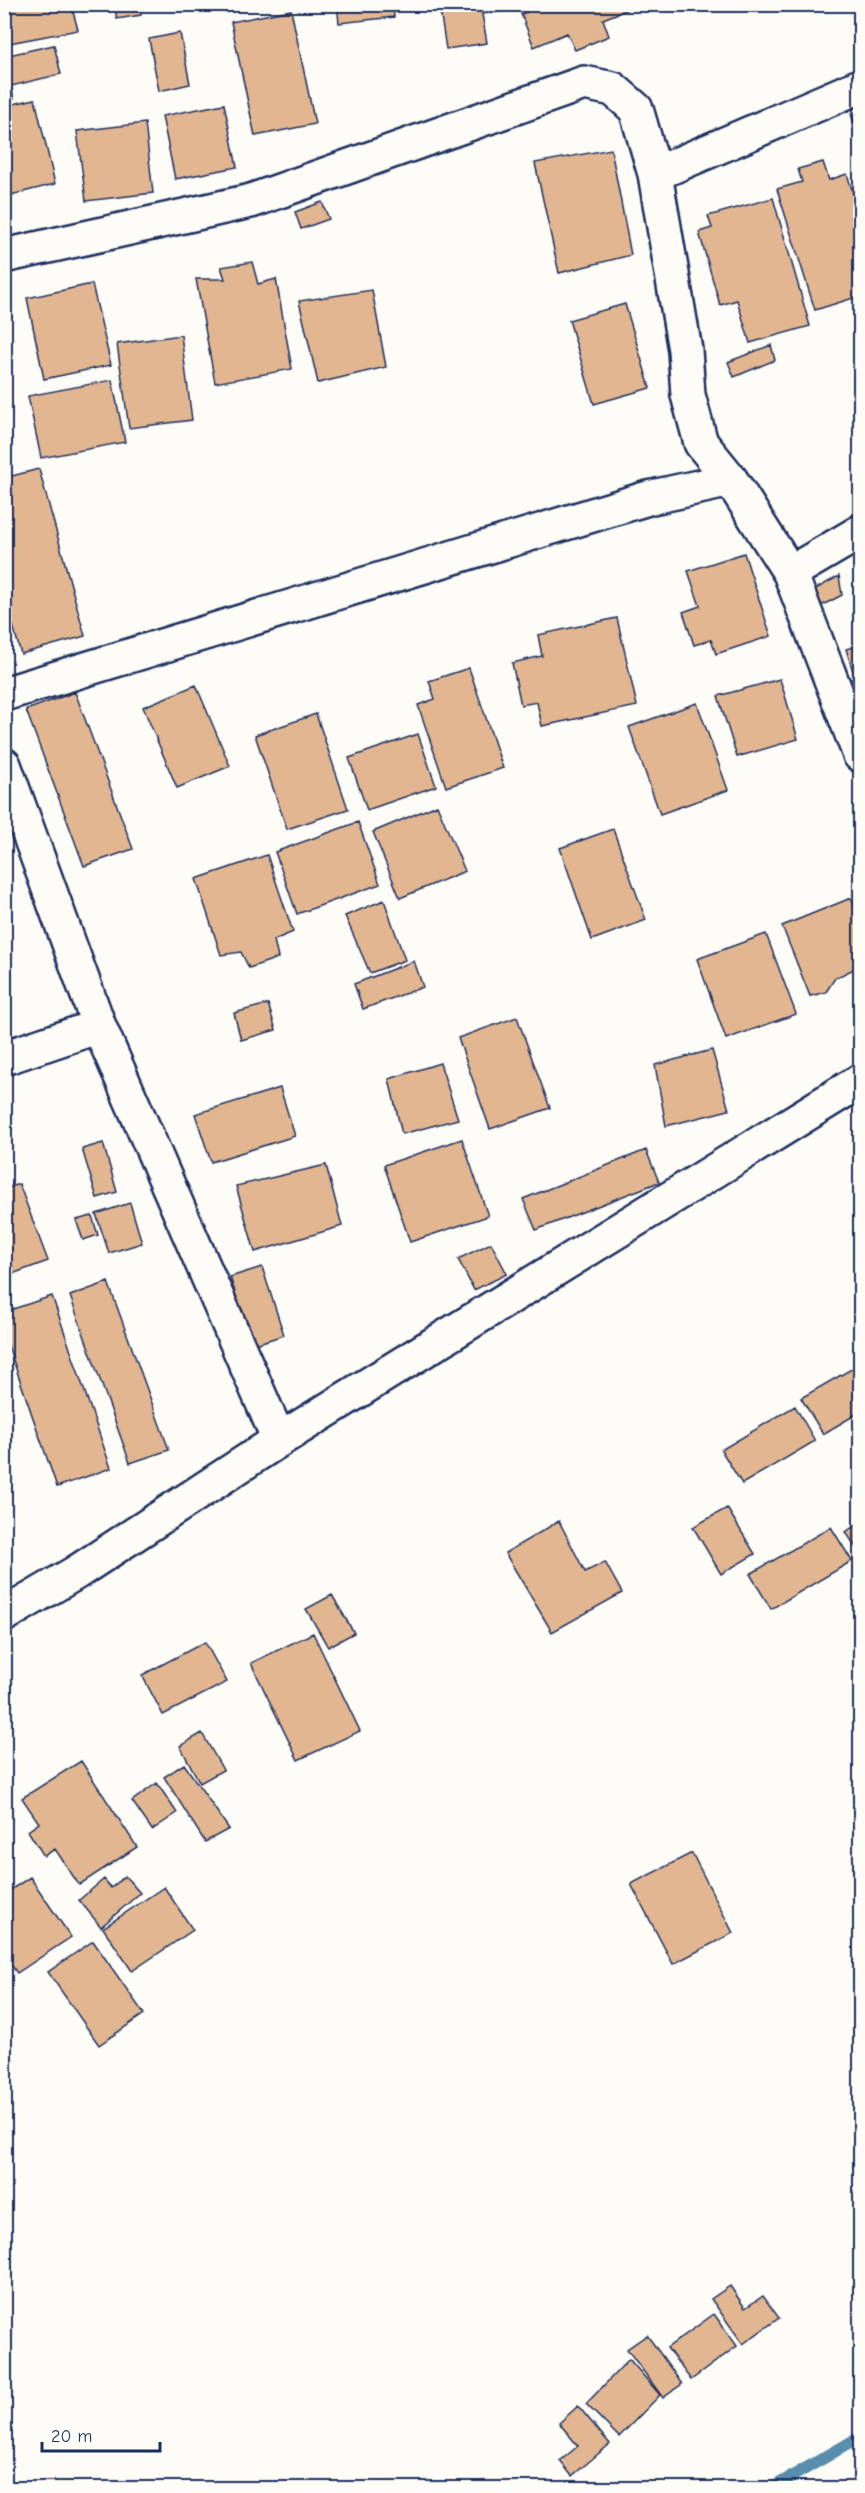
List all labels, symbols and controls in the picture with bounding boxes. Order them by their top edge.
scale bar [42,2415,160,2453]
text: 20 m [51,2426,92,2447]

